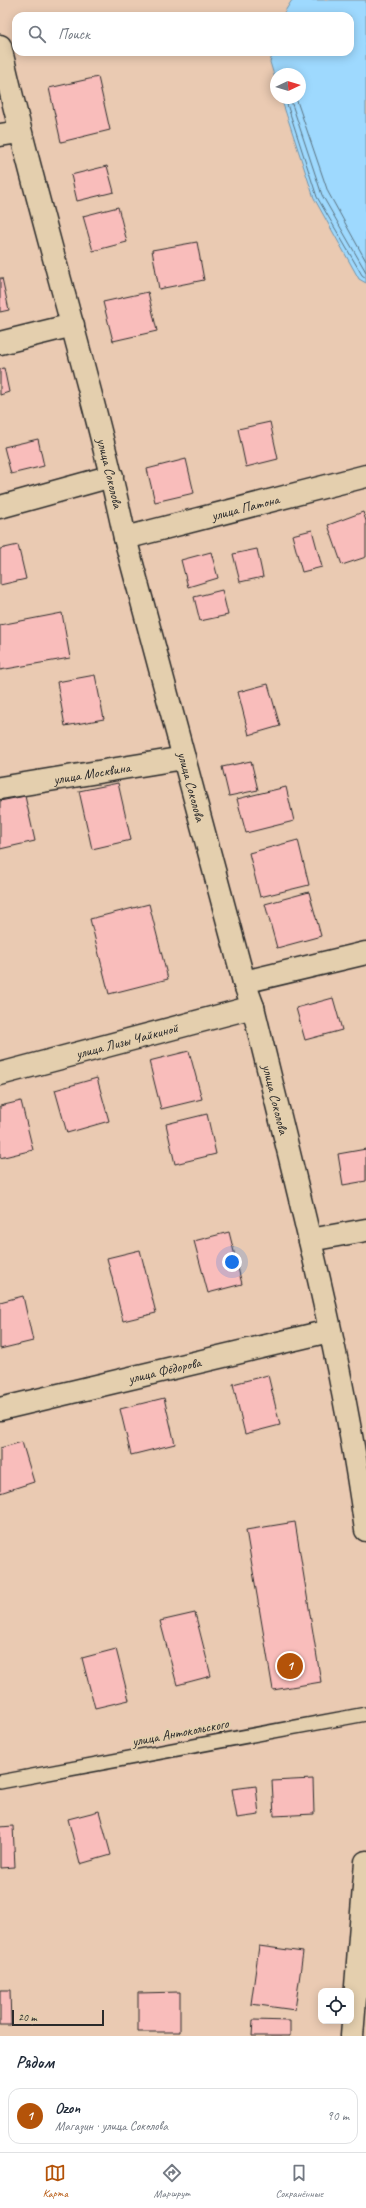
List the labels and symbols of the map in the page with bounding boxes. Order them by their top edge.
north arrow [270,68,306,104]
street label: улица Соколова [93,435,126,511]
street label: улица Патона [209,490,282,525]
street label: улица Соколова [173,749,209,824]
street label: улица Москвина [51,759,133,788]
street label: улица Лизы Чайкиной [73,1019,181,1063]
street label: улица Соколова [258,1062,292,1137]
your location [222,1252,242,1272]
street label: улица Фёдорова [126,1353,204,1388]
pin: 1 [277,1651,303,1681]
street label: улица Антокольского [129,1715,231,1750]
scale bar [12,2008,104,2027]

